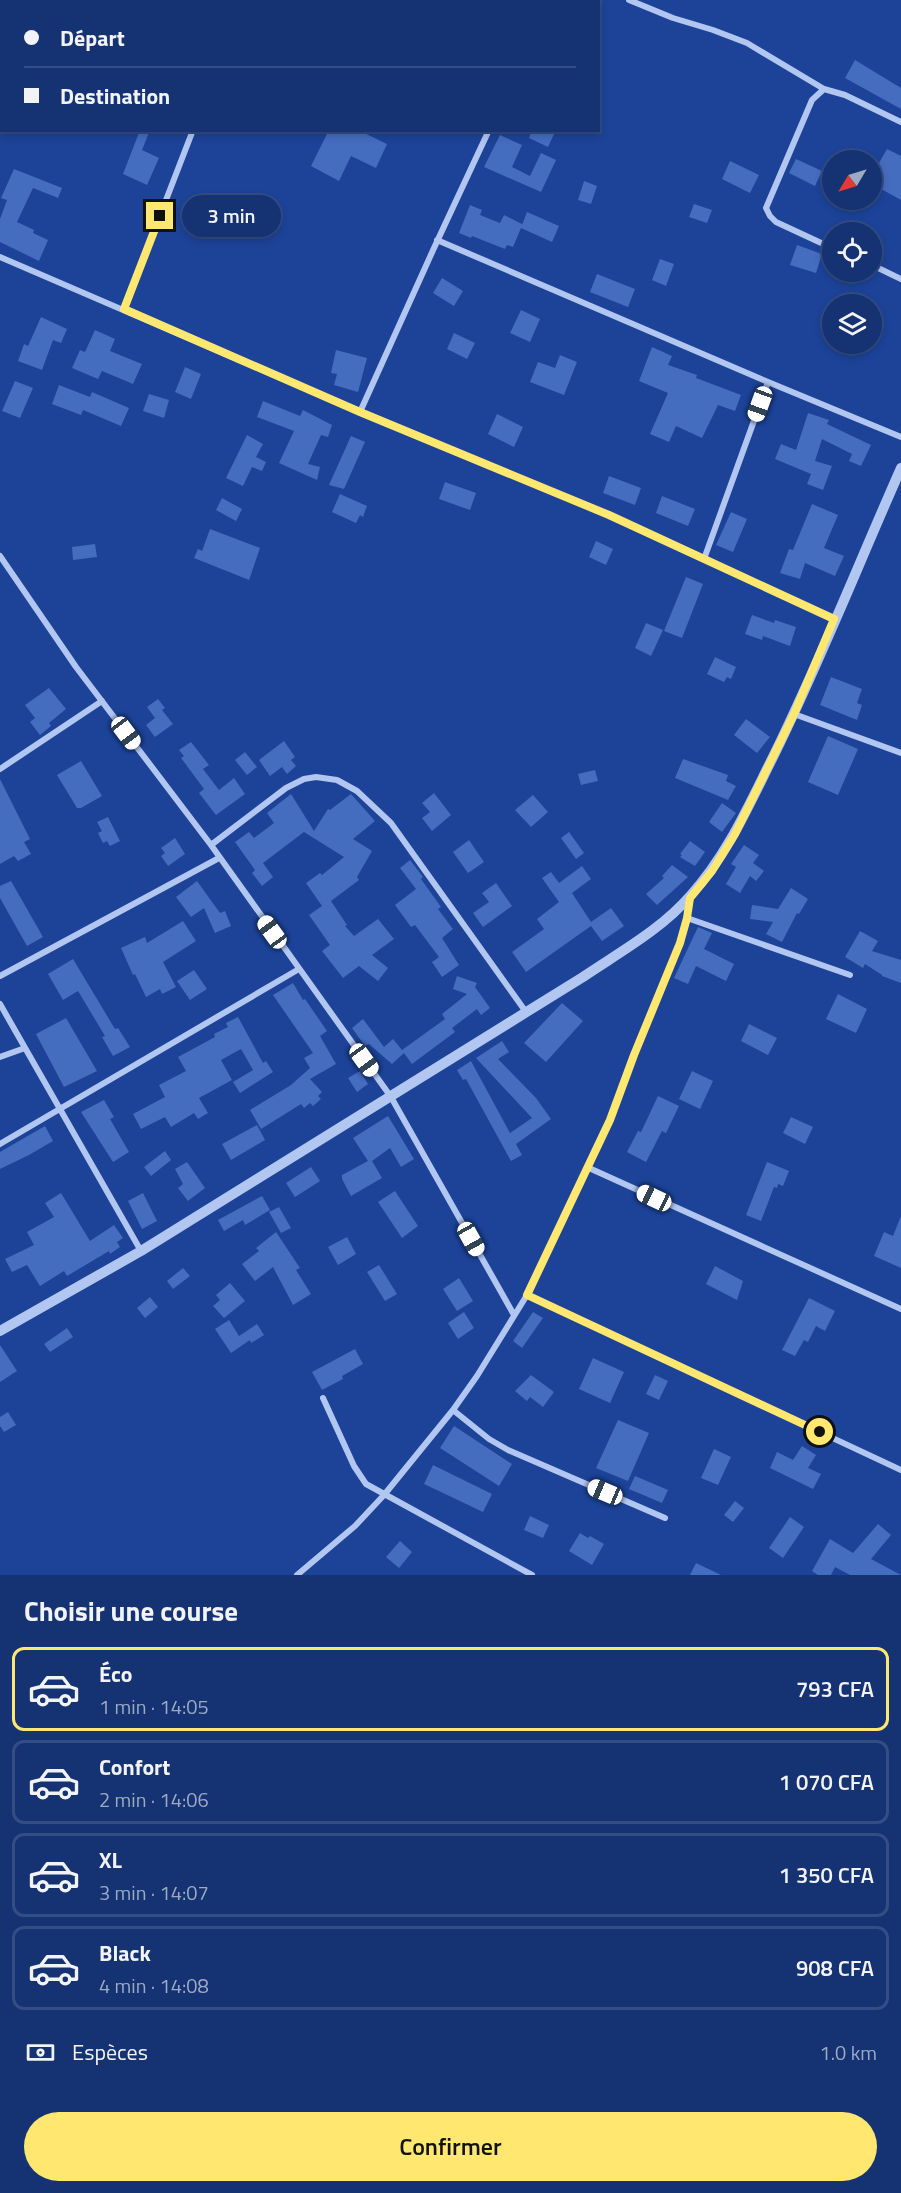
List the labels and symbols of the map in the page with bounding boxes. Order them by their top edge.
north arrow [822,150,882,210]
callout: 3 min [181,195,280,237]
route end [146,202,173,229]
car [745,384,775,424]
car [108,713,144,753]
car [254,912,290,952]
car [346,1040,382,1080]
car [634,1182,674,1214]
car [454,1219,488,1259]
route start [806,1418,833,1445]
car [585,1477,625,1507]

